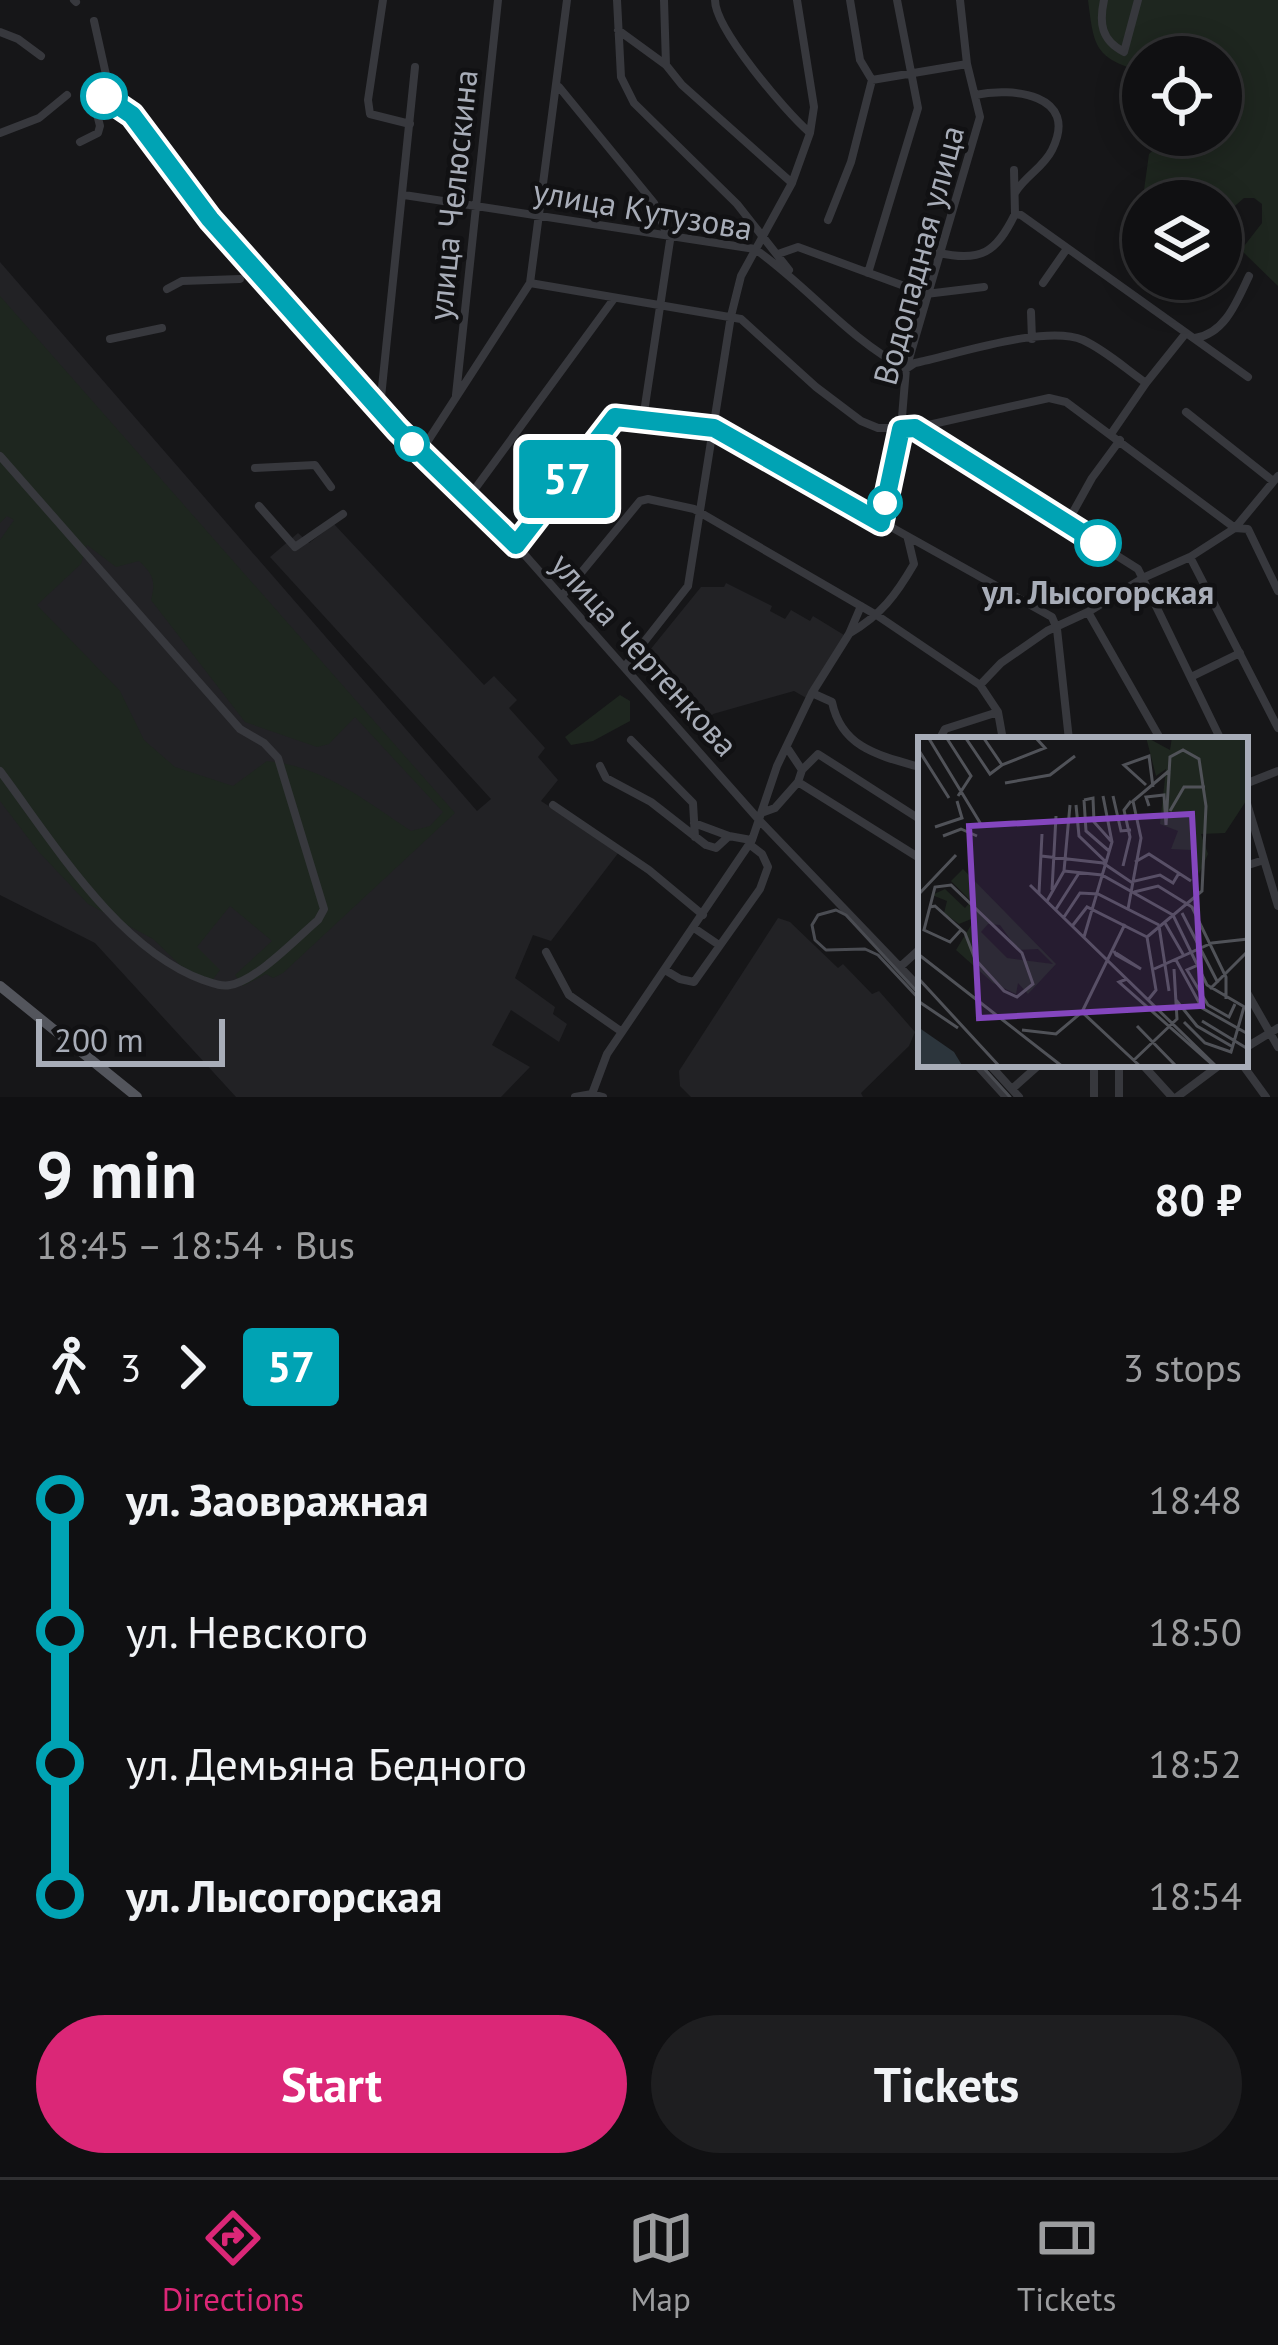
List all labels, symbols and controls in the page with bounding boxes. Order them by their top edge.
map controls [1122,36,1242,300]
button: locate [1122,36,1242,156]
street label: улица Челюскина [417,67,487,323]
unlabelled marker [82,74,126,118]
street label: Водопадная улица [863,121,973,389]
street label: улица Кутузова [530,169,756,249]
button: layers [1122,180,1242,300]
unlabelled marker [396,428,428,460]
line badge: 57 [513,440,621,518]
text: 57 [543,451,591,506]
unlabelled marker [869,487,901,519]
marker: ул. Лысогорская [1076,521,1120,565]
street label: улица Чертенкова [542,543,748,765]
place label: ул. Лысогорская [981,570,1214,613]
inset map [918,737,1248,1067]
scale bar [36,1013,225,1066]
text: 200 m [54,1018,144,1061]
text: 9 min [36,1131,197,1216]
text: 80 ₽ [1154,1170,1242,1228]
text: 18:45 – 18:54 · Bus [36,1219,355,1270]
icon: walk [36,1334,102,1400]
icon: forward [159,1334,225,1400]
text: 57 [267,1339,315,1394]
text: 3 [120,1342,141,1393]
text: 3 stops [1123,1342,1242,1393]
text: ул. Заовражная [126,1470,429,1528]
text: 18:48 [1148,1474,1242,1525]
text: ул. Невского [126,1602,368,1660]
text: 18:50 [1148,1606,1242,1657]
text: ул. Демьяна Бедного [126,1734,527,1792]
text: 18:52 [1148,1738,1242,1789]
text: ул. Лысогорская [126,1866,442,1924]
text: 18:54 [1148,1870,1242,1921]
button: Start [36,2015,627,2153]
button: Tickets [651,2015,1242,2153]
tab: Directions [162,2205,304,2320]
tab: Map [628,2205,694,2320]
tab: Tickets [1017,2205,1116,2320]

